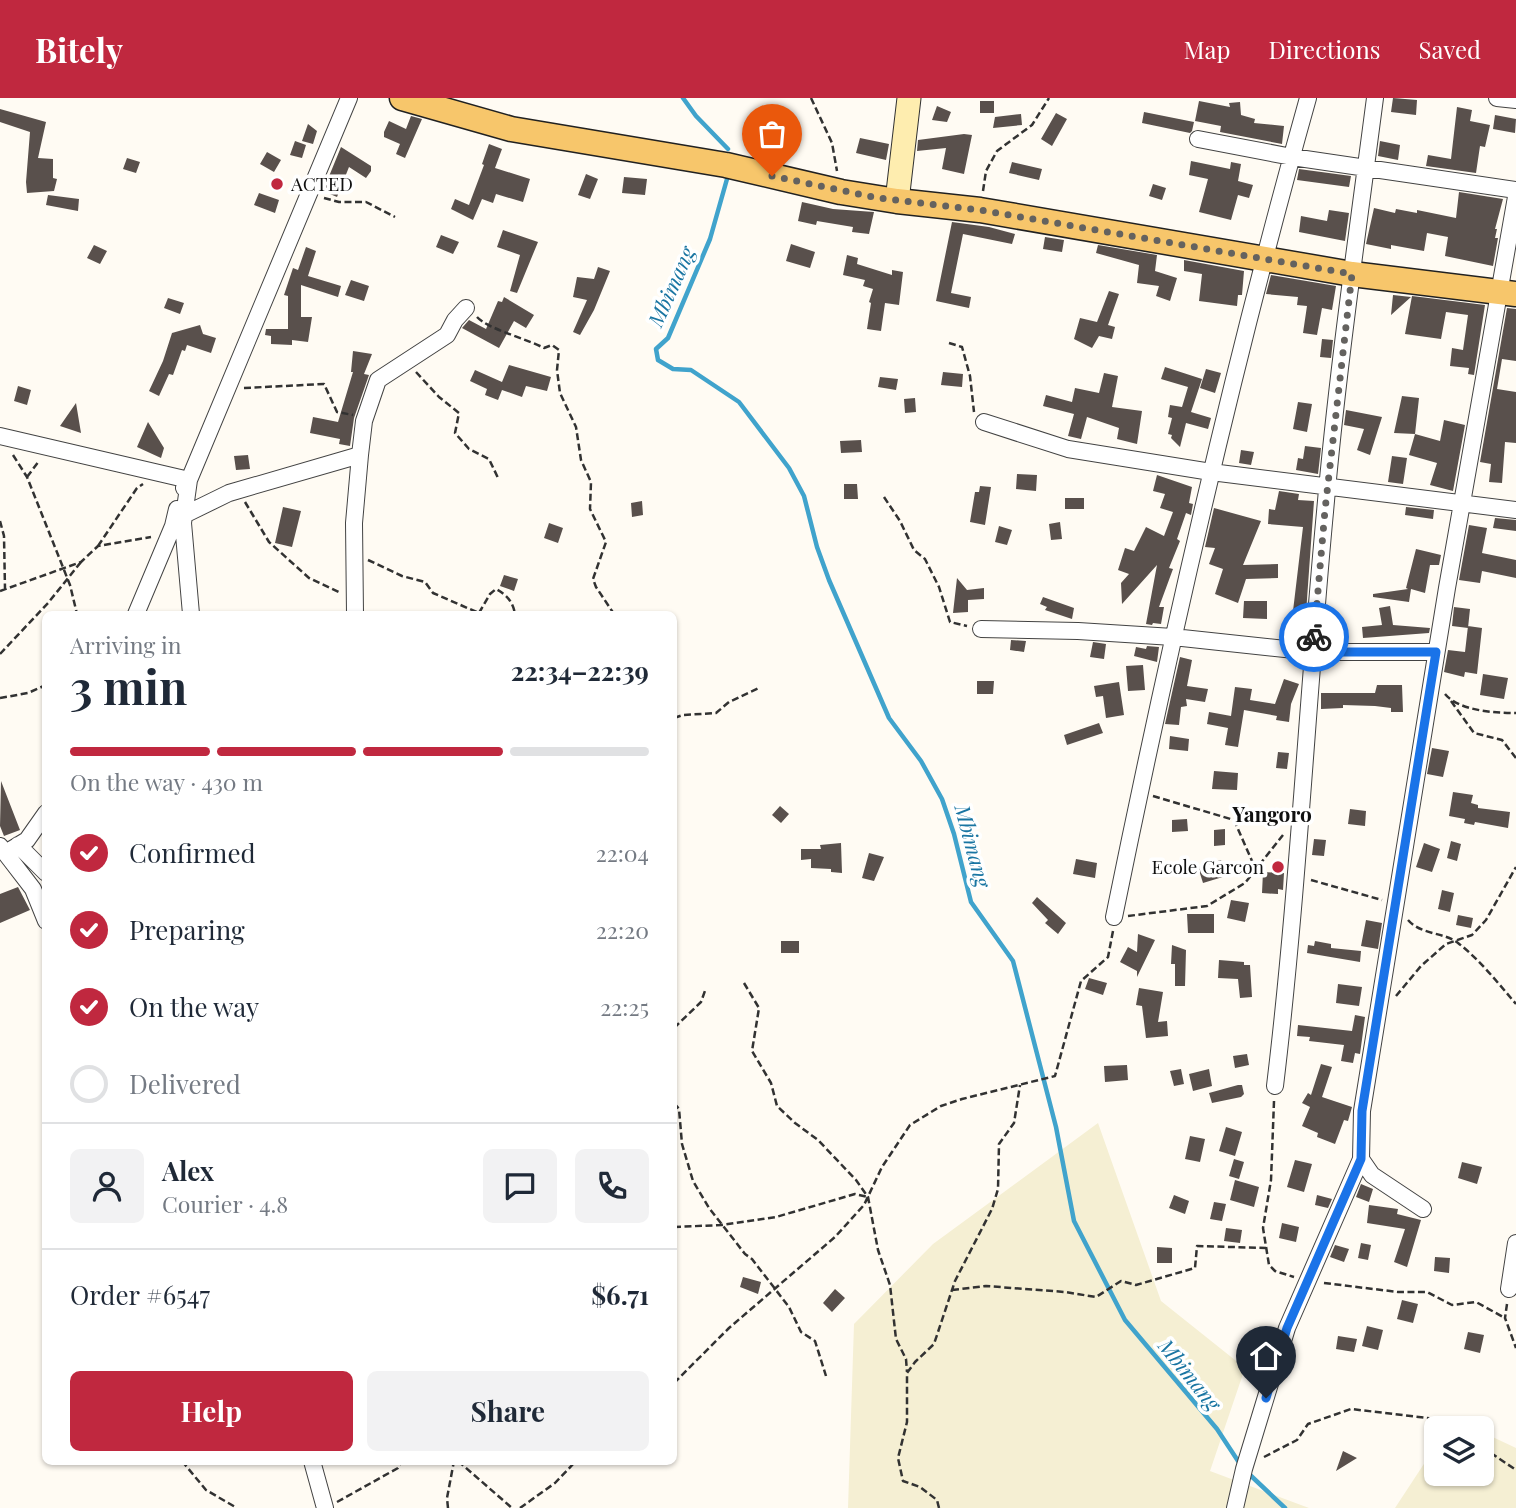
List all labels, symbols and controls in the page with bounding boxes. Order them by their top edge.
text: Bitely [35,27,123,71]
text: Map [1184,33,1230,65]
text: Directions [1268,33,1381,65]
text: Saved [1419,33,1481,65]
pin [742,104,802,176]
icon: bag [753,115,791,153]
place label: ACTED [290,170,353,196]
marker: ACTED [269,176,285,192]
water label: Mbimang [640,240,701,331]
courier [1279,602,1349,672]
icon: bike [1295,618,1333,656]
text: Arriving in [70,629,182,660]
text: 22:34–22:39 [511,653,649,688]
text: 3 min [70,655,187,717]
text: On the way · 430 m [70,766,263,797]
district label: Yangoro [1231,799,1312,827]
water label: Mbimang [949,800,999,891]
icon: check [70,834,108,872]
text: Confirmed [129,835,256,870]
text: 22:04 [596,837,649,868]
place label: Ecole Garcon [1152,853,1265,879]
marker: Ecole Garcon [1270,859,1286,875]
icon: check [70,911,108,949]
text: Preparing [129,912,245,947]
text: 22:20 [596,914,649,945]
icon: check [70,988,108,1026]
text: On the way [129,989,259,1024]
text: 22:25 [600,991,649,1022]
text: Delivered [129,1066,241,1101]
button: person [70,1149,144,1223]
button: chat [483,1149,557,1223]
button: phone [575,1149,649,1223]
text: Alex [162,1153,214,1188]
text: Courier · 4.8 [162,1188,288,1219]
text: Order #6547 [70,1277,210,1312]
text: $6.71 [591,1277,649,1312]
pin [1236,1326,1296,1398]
water label: Mbimang [1152,1331,1229,1417]
icon: home [1247,1337,1285,1375]
button: Help [70,1371,353,1451]
button: Share [367,1371,649,1451]
map controls [1424,1416,1494,1486]
button: layers [1424,1416,1494,1486]

